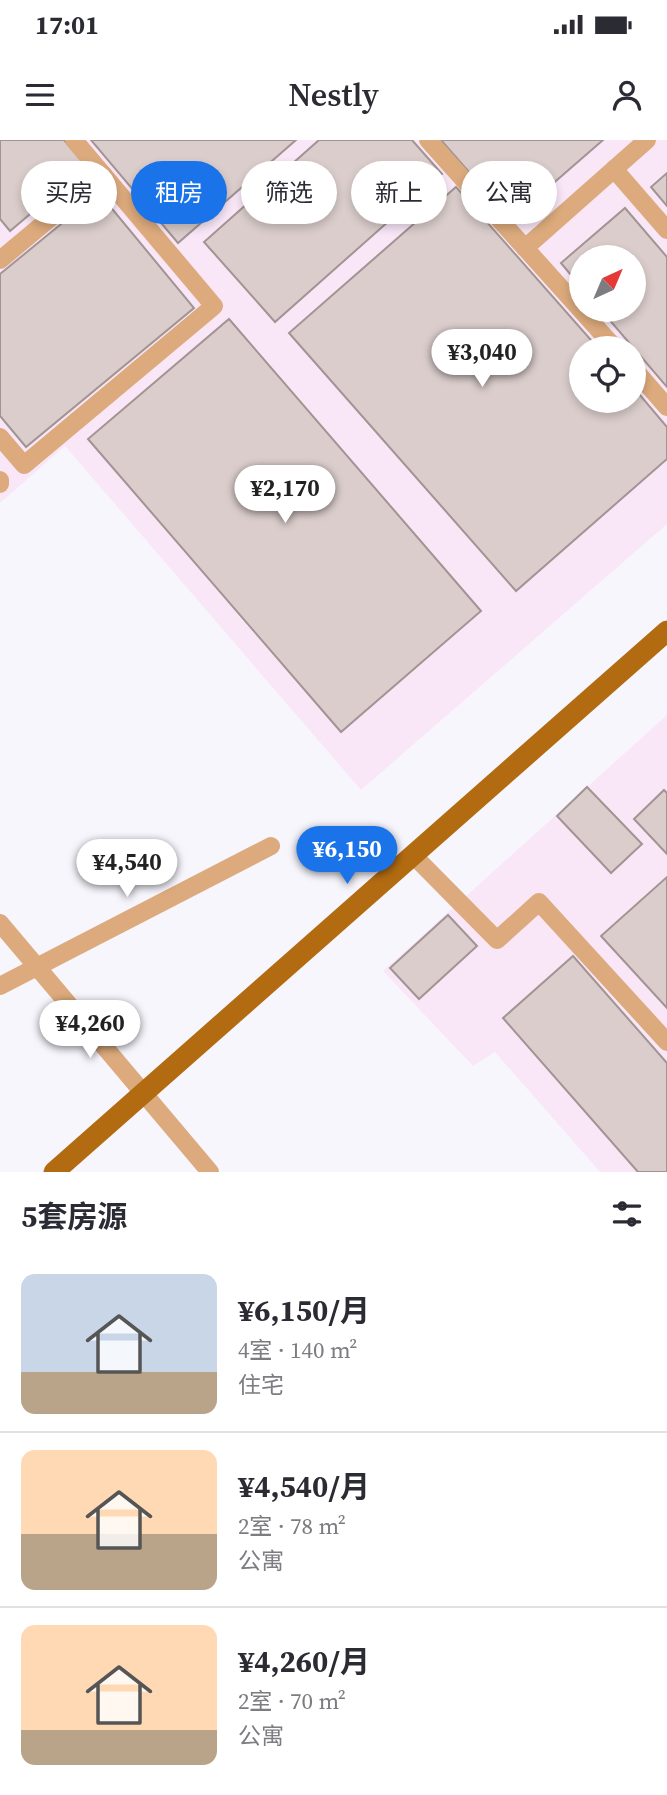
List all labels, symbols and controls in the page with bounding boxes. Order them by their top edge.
text: 17:01 [35,7,99,43]
text: Nestly [288,73,379,117]
icon: menu [21,76,59,114]
icon: person [608,76,646,114]
chip: 买房 [21,161,117,224]
chip: 租房 [131,161,227,224]
chip: 筛选 [241,161,337,224]
chip: 新上 [351,161,447,224]
chip: 公寓 [461,161,557,224]
north arrow [569,245,646,322]
map controls [569,245,646,413]
pin: ¥3,040 [425,330,539,389]
text: ¥3,040 [447,336,517,368]
button: locate [569,336,646,413]
pin: ¥2,170 [228,466,342,525]
text: ¥2,170 [250,472,320,504]
pin: ¥6,150 [290,826,404,886]
text: ¥6,150 [312,833,382,865]
pin: ¥4,540 [70,840,184,899]
text: ¥4,540 [92,846,162,878]
pin: ¥4,260 [33,1000,147,1060]
text: ¥4,260 [55,1007,125,1039]
icon: filters [608,1195,646,1233]
text: 5套房源 [21,1196,127,1237]
text: ¥6,150/月 [238,1290,370,1331]
icon: home [77,1302,161,1386]
text: 4室 · 140 m² [238,1334,358,1366]
text: 住宅 [238,1369,284,1401]
text: ¥4,540/月 [238,1466,370,1507]
icon: home [77,1478,161,1562]
text: 2室 · 78 m² [238,1510,346,1542]
text: 公寓 [238,1545,284,1577]
text: ¥4,260/月 [238,1641,370,1682]
icon: home [77,1653,161,1737]
text: 2室 · 70 m² [238,1685,346,1717]
text: 公寓 [238,1720,284,1752]

